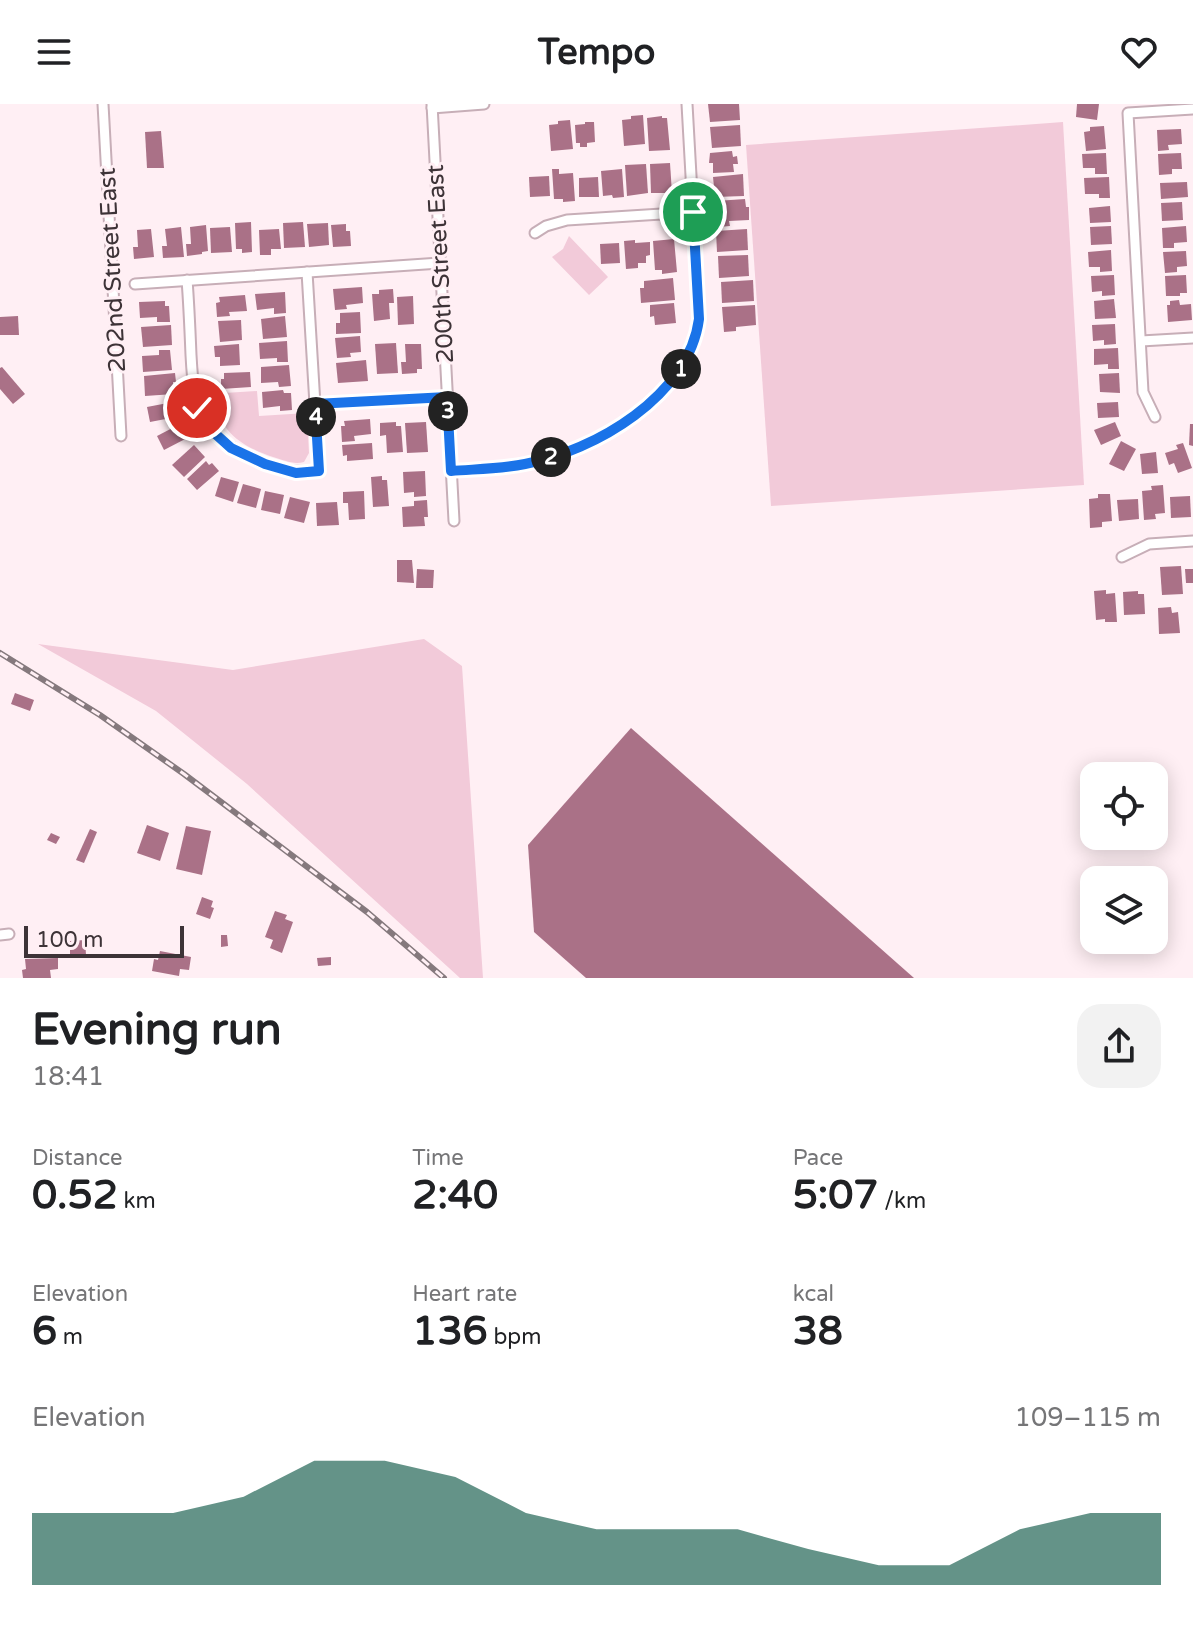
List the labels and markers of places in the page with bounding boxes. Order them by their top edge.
pin [659,178,727,246]
pin: 1 [661,349,701,389]
pin [163,374,231,442]
pin: 3 [428,391,468,431]
pin: 4 [296,397,336,437]
pin: 2 [531,437,571,477]

